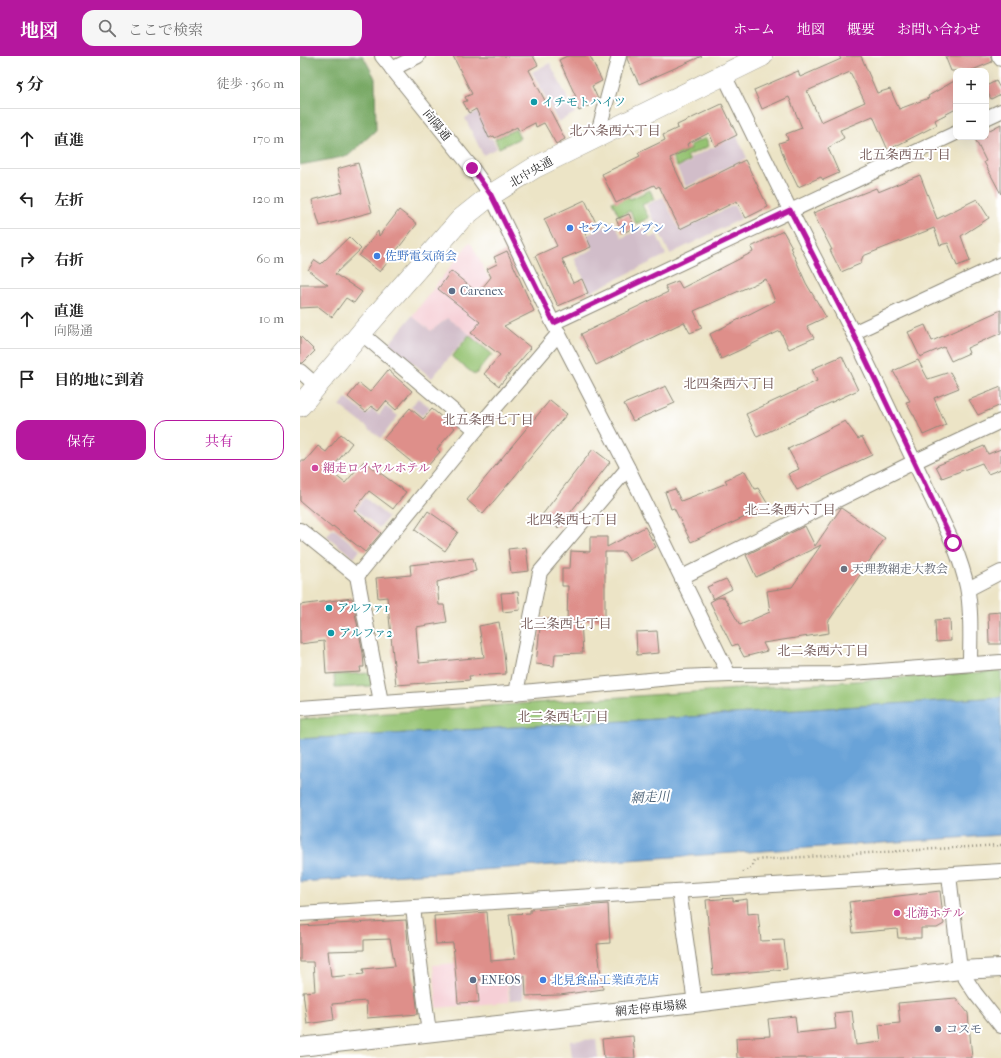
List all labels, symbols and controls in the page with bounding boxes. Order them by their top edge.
search box [82,10,362,46]
icon: search [96,17,118,39]
text: 地図 [20,20,58,42]
text: ここで検索 [128,21,203,39]
text: ホーム [733,21,775,38]
text: 地図 [797,21,825,38]
text: 概要 [847,21,875,38]
text: お問い合わせ [897,21,981,38]
map controls [953,68,989,140]
button: + [953,68,989,104]
text: 5 分 [16,74,44,94]
text: 徒歩 · 360 m [217,76,284,91]
place label: イチモトハイツ [542,95,626,109]
marker: イチモトハイツ [529,97,539,107]
button: − [953,104,989,140]
street label: 向陽通 [420,107,454,143]
district label: 北六条西六丁目 [569,123,661,138]
icon: ahead [16,128,38,150]
text: 直進 [54,131,84,149]
text: 170 m [252,131,284,146]
district label: 北五条西五丁目 [859,147,951,162]
street label: 北中央通 [507,154,555,190]
route end [463,159,481,177]
icon: left [16,188,38,210]
text: 左折 [54,191,84,209]
text: 120 m [252,191,284,206]
place label: セブン-イレブン [578,221,664,235]
marker: セブン-イレブン [565,223,575,233]
icon: right [16,248,38,270]
place label: 佐野電気商会 [385,249,457,263]
text: 右折 [54,251,84,269]
text: 60 m [256,251,284,266]
marker: 佐野電気商会 [372,251,382,261]
place label: Carenex [460,284,504,298]
marker: Carenex [447,286,457,296]
text: 直進 [54,302,84,320]
icon: ahead [16,308,38,330]
text: 10 m [259,311,284,326]
text: 向陽通 [54,323,93,338]
icon: arrive [16,368,38,390]
text: 目的地に到着 [54,371,144,389]
district label: 北四条西六丁目 [683,376,775,391]
district label: 北五条西七丁目 [442,412,534,427]
button: 保存 [16,420,146,460]
button: 共有 [154,420,284,460]
place label: 網走ロイヤルホテル [323,461,430,475]
marker: 網走ロイヤルホテル [310,463,320,473]
district label: 北三条西六丁目 [744,502,836,517]
district label: 北四条西七丁目 [526,512,618,527]
route start [944,534,962,552]
place label: 天理教網走大教会 [852,562,948,576]
marker: 天理教網走大教会 [839,564,849,574]
place label: アルファ1 [337,601,389,615]
marker: アルファ1 [324,603,334,613]
district label: 北三条西七丁目 [520,616,612,631]
place label: アルファ2 [339,626,392,640]
marker: アルファ2 [326,628,336,638]
district label: 北二条西六丁目 [777,643,869,658]
district label: 北二条西七丁目 [517,709,609,724]
water label: 網走川 [630,788,672,806]
place label: 北海ホテル [905,906,964,920]
marker: 北海ホテル [892,908,902,918]
place label: ENEOS [481,973,520,987]
place label: 北見食品工業直売店 [551,973,659,987]
marker: ENEOS [468,975,478,985]
marker: 北見食品工業直売店 [538,975,548,985]
street label: 網走停車場線 [614,997,688,1019]
place label: コスモ [946,1022,982,1036]
marker: コスモ [933,1024,943,1034]

